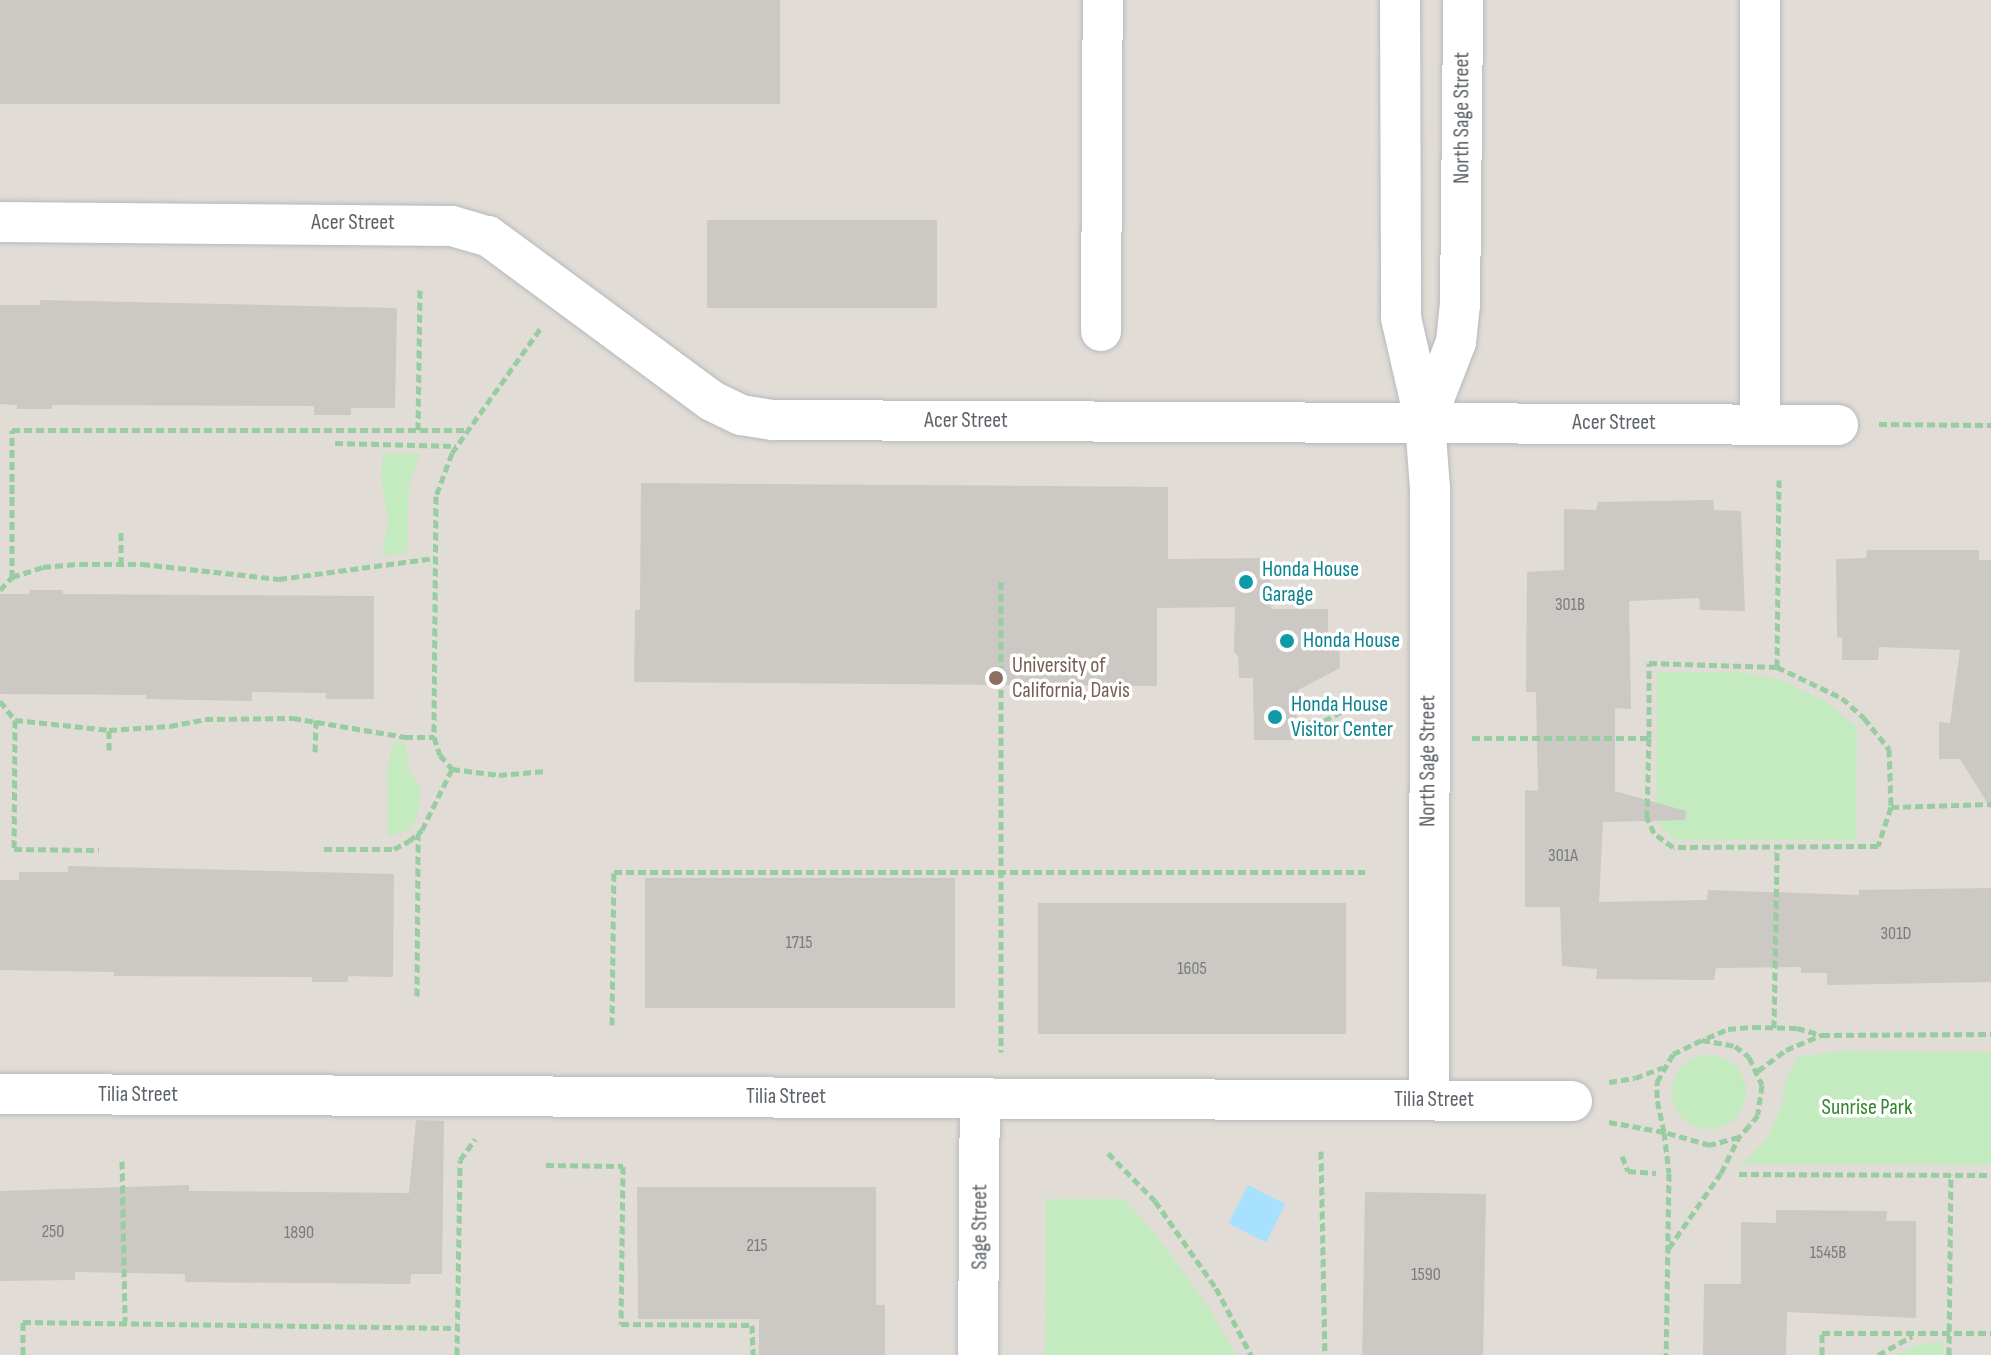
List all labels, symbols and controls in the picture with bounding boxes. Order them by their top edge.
street label: North Sage Street [1449,52,1475,184]
street label: Acer Street [311,210,395,236]
street label: Acer Street [924,408,1008,434]
street label: Acer Street [1572,410,1656,436]
place label: Honda House Garage [1262,556,1359,608]
marker: Honda House Garage [1237,573,1255,591]
house number: 301B [1555,594,1585,616]
place label: Honda House [1303,628,1400,654]
marker: Honda House [1278,632,1296,650]
place label: University of California, Davis [1012,652,1130,704]
marker: University of California, Davis [987,669,1005,687]
place label: Honda House Visitor Center [1291,691,1393,742]
street label: North Sage Street [1415,695,1441,827]
marker: Honda House Visitor Center [1266,708,1284,726]
house number: 301A [1548,845,1578,867]
house number: 301D [1881,923,1911,945]
house number: 1715 [785,932,813,954]
house number: 1605 [1177,958,1207,980]
street label: Tilia Street [98,1082,178,1108]
street label: Tilia Street [746,1084,826,1110]
street label: Tilia Street [1394,1087,1474,1113]
park label: Sunrise Park [1822,1095,1912,1121]
street label: Sage Street [967,1184,993,1270]
house number: 250 [42,1221,64,1243]
house number: 1890 [284,1222,314,1244]
house number: 215 [747,1235,767,1257]
house number: 1545B [1810,1242,1846,1264]
house number: 1590 [1411,1264,1441,1286]

